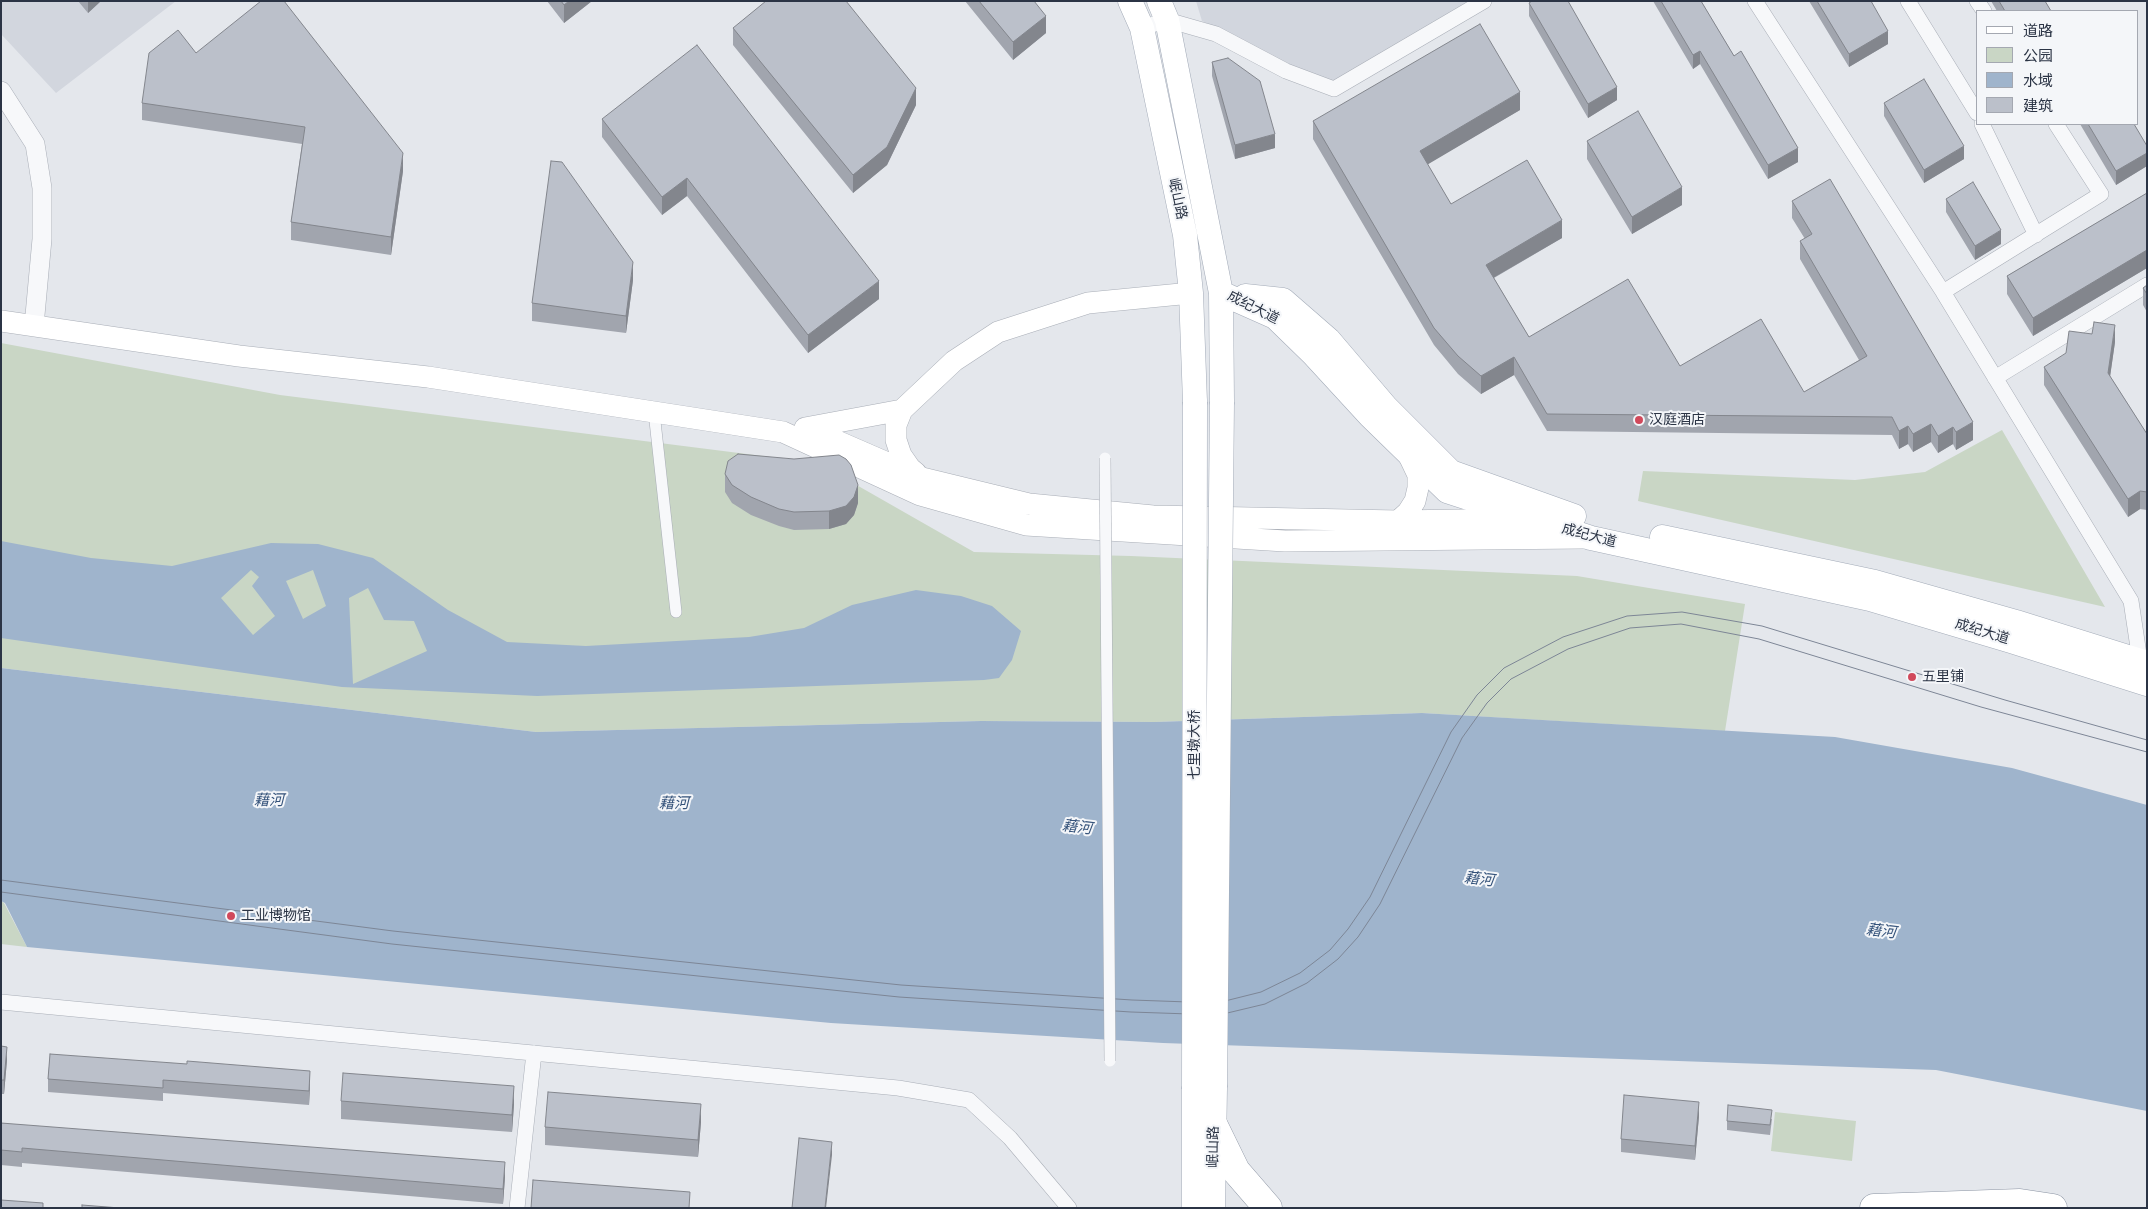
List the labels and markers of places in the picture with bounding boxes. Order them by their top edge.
place label: 汉庭酒店 [1649,412,1705,428]
marker: 汉庭酒店 [1633,414,1645,426]
place label: 五里铺 [1922,669,1964,685]
marker: 五里铺 [1906,671,1918,683]
place label: 工业博物馆 [241,908,311,924]
marker: 工业博物馆 [225,910,237,922]

